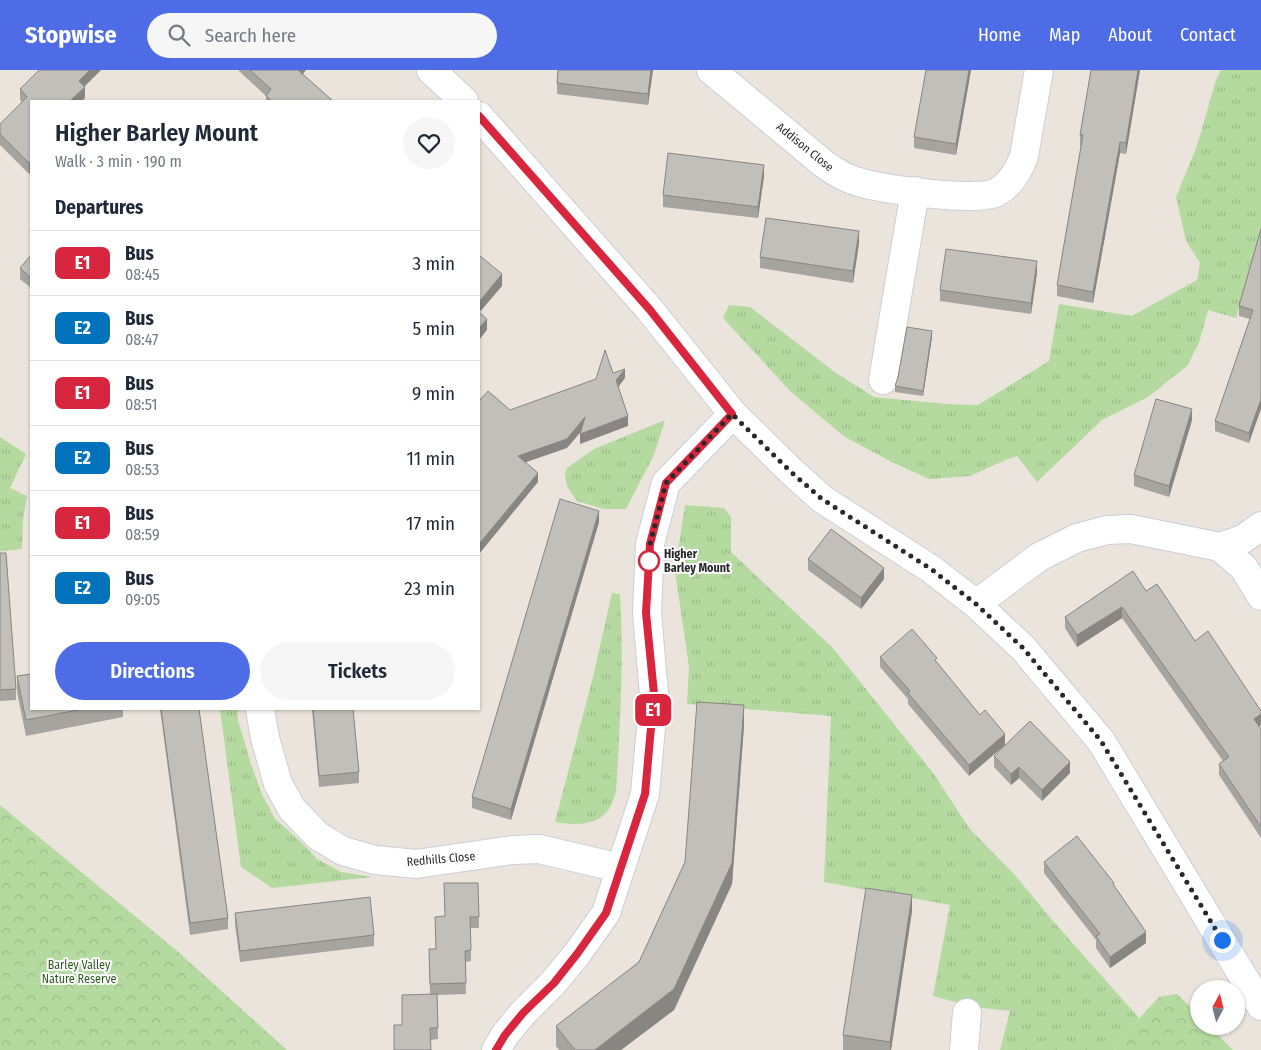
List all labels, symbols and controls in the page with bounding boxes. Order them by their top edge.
search box [147,13,497,58]
text: Stopwise [25,21,117,49]
icon: search [165,21,193,49]
text: Search here [205,24,296,47]
text: Home [978,24,1021,46]
text: Map [1049,24,1080,46]
text: About [1108,24,1152,46]
text: Contact [1180,24,1236,46]
button: heart [403,117,455,169]
text: Higher Barley Mount [55,119,258,147]
street label: Addison Close [774,120,836,174]
text: Walk · 3 min · 190 m [55,152,182,171]
text: Departures [55,196,143,219]
text: Bus [125,242,154,265]
text: E1 [75,252,90,274]
text: 3 min [413,252,455,275]
text: 08:45 [125,265,160,284]
text: Bus [125,307,154,330]
text: E2 [74,317,91,339]
text: 5 min [412,317,455,340]
text: 08:47 [125,330,159,349]
text: Bus [125,372,154,395]
text: E1 [75,382,90,404]
text: 9 min [412,382,455,405]
text: 08:51 [125,395,158,414]
text: Bus [125,437,154,460]
text: E2 [74,447,91,469]
text: 11 min [407,447,455,470]
text: 08:53 [125,460,159,479]
text: Bus [125,502,154,525]
text: E1 [75,512,90,534]
text: 17 min [406,512,455,535]
text: 08:59 [125,525,160,544]
place label: Higher Barley Mount [664,547,731,575]
marker: Higher Barley Mount [638,550,660,572]
text: Bus [125,567,154,590]
text: E2 [74,577,91,599]
text: 23 min [404,577,455,600]
text: 09:05 [125,590,160,609]
button: Directions [55,642,250,700]
button: Tickets [260,642,455,700]
line badge: E1 [630,694,676,726]
text: E1 [645,699,661,721]
street label: Redhills Close [406,849,476,869]
your location [1210,928,1235,953]
park label: Barley Valley Nature Reserve [42,958,116,986]
north arrow [1190,980,1245,1035]
map controls [1190,980,1245,1035]

